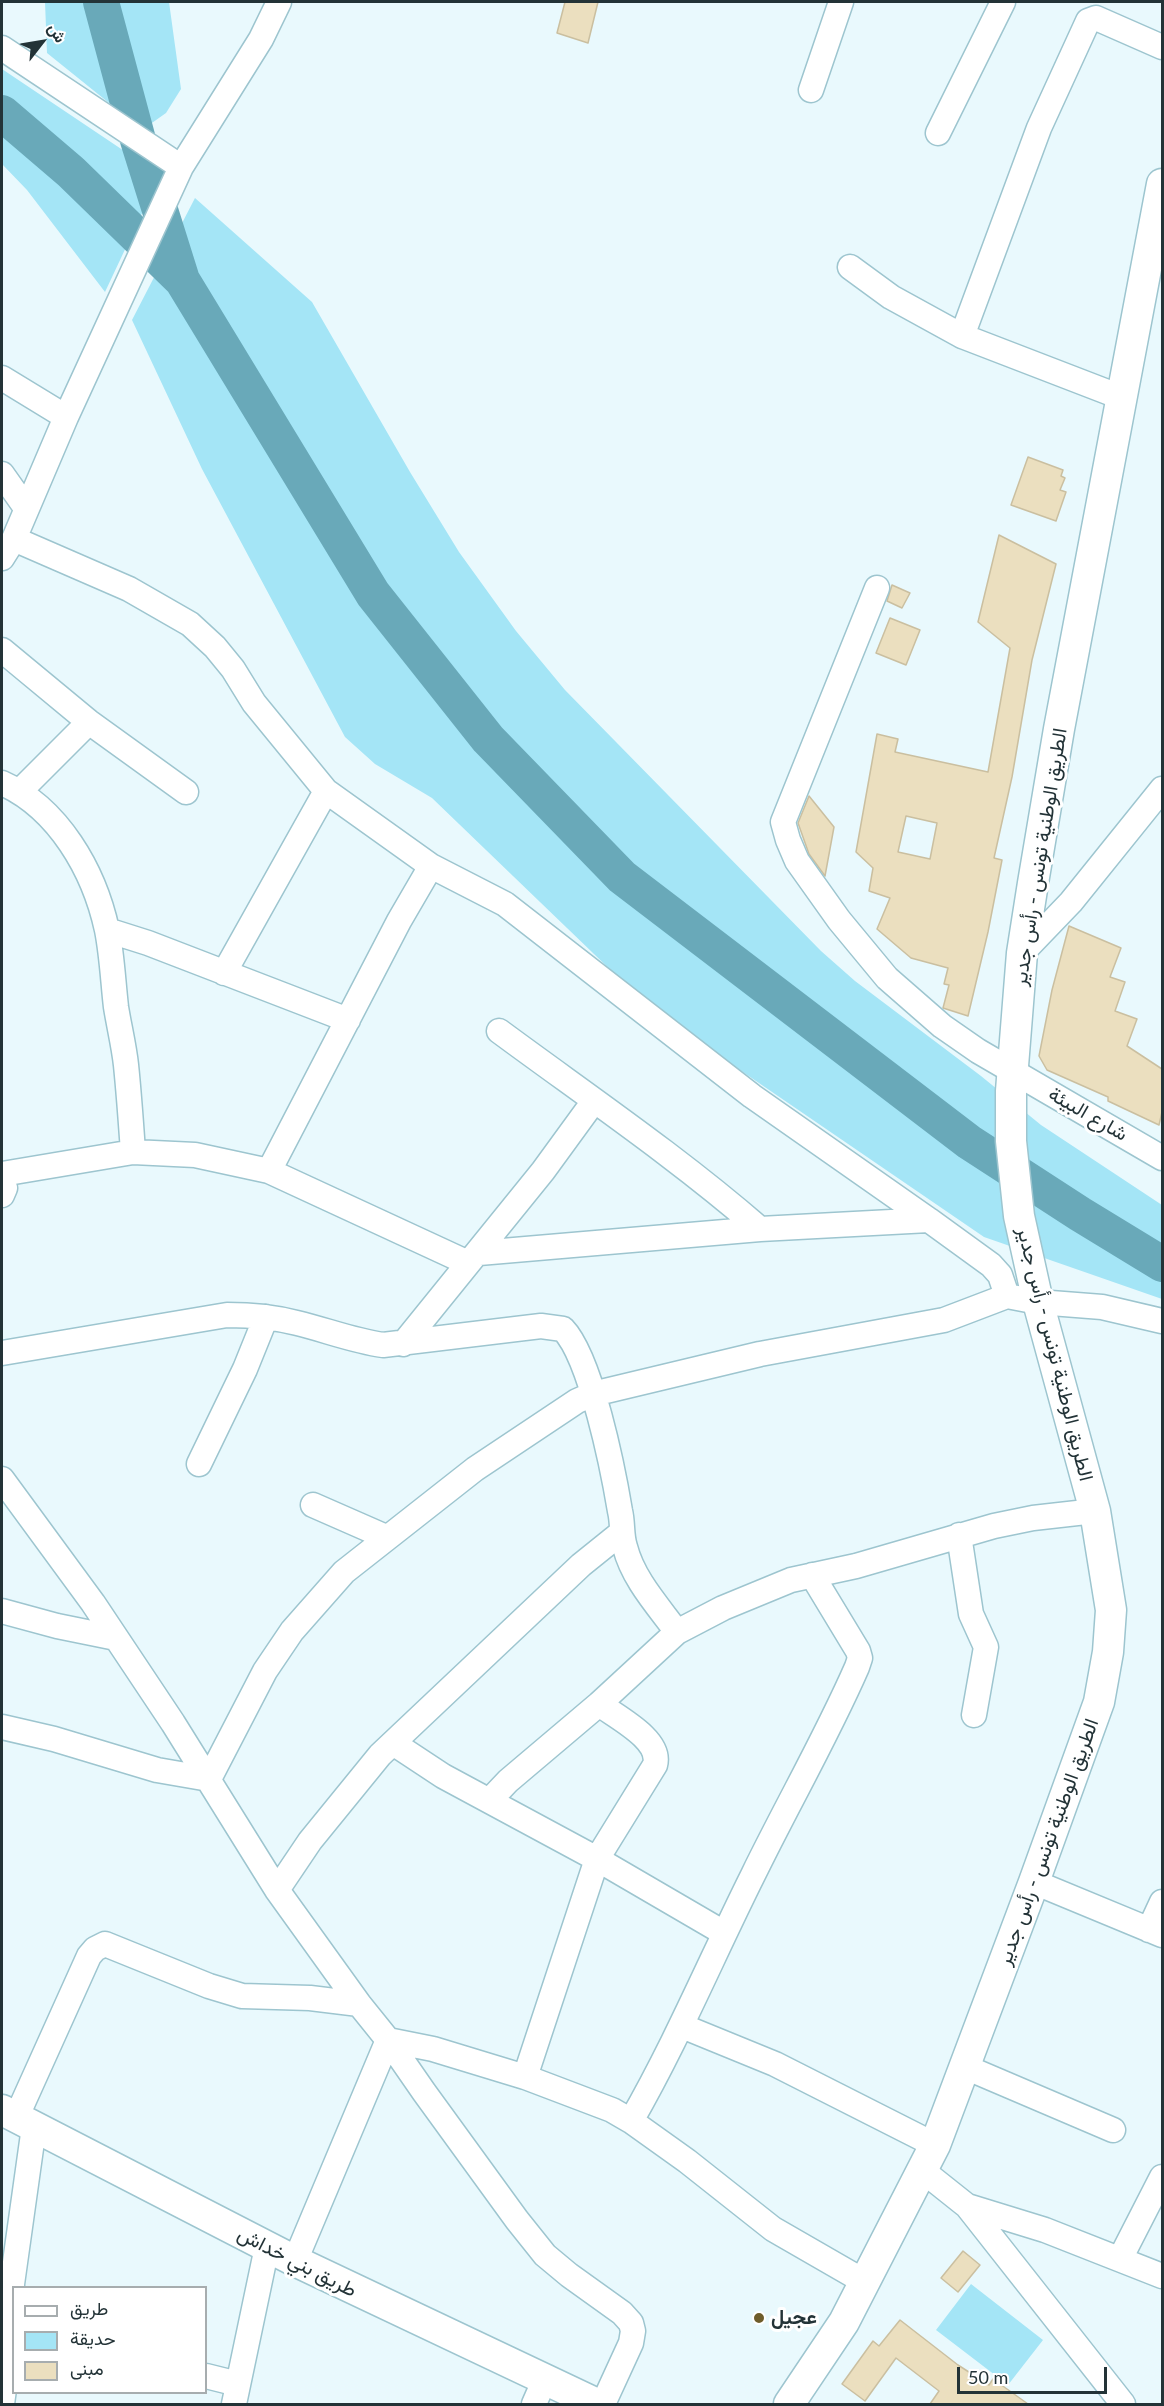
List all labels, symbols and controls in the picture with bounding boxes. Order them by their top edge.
north arrow [12,12,72,72]
text: ش [45,19,71,46]
street label: الطريق الوطنية تونس - رأس جدير [1008,726,1072,988]
street label: شارع البيئة [1044,1082,1132,1146]
street label: الطريق الوطنية تونس - رأس جدير [1012,1225,1098,1483]
street label: الطريق الوطنية تونس - رأس جدير [992,1715,1104,1969]
street label: طريق بني خداش [233,2222,361,2302]
legend [12,2286,207,2394]
text: طريق [70,2297,108,2319]
place label: عجيل [771,2306,817,2330]
marker: عجيل [752,2311,766,2325]
text: حديقة [70,2327,116,2349]
scale bar [960,2355,1110,2393]
text: مبنى [70,2357,104,2379]
text: 50 m [968,2366,1008,2388]

